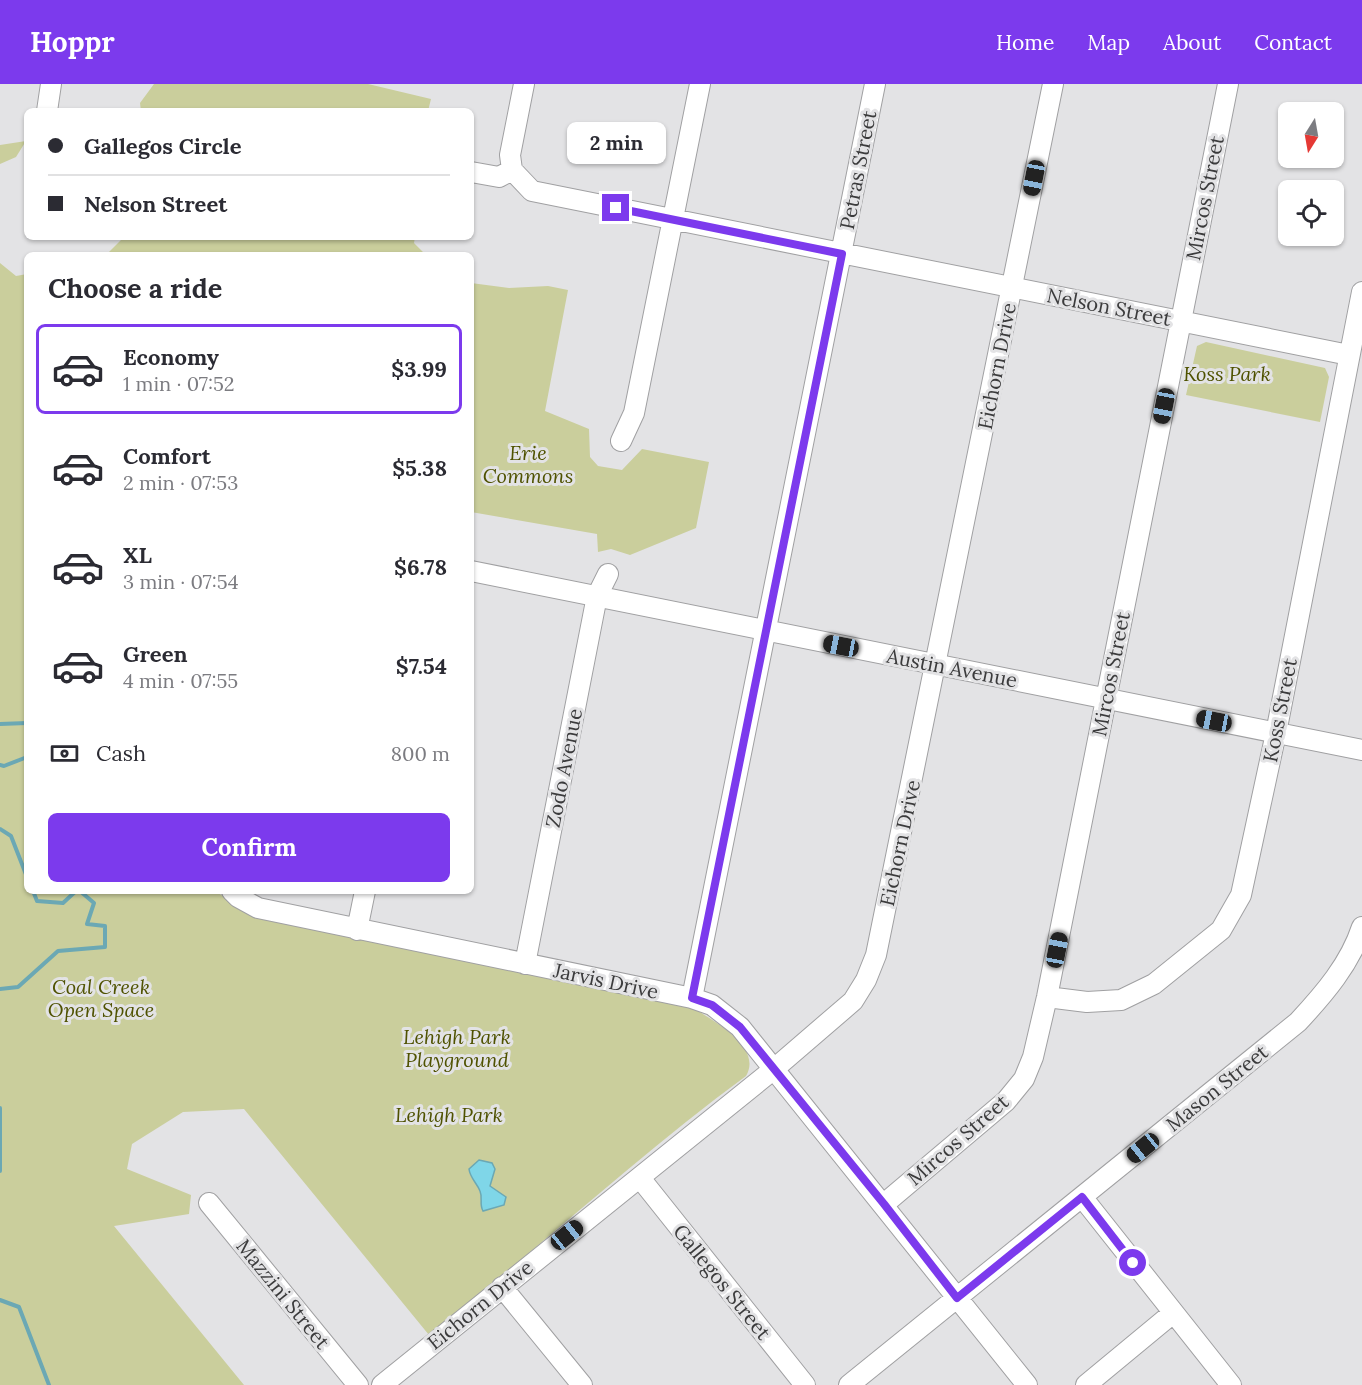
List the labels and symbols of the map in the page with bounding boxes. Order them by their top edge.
north arrow [1278,102,1344,168]
street label: Petras Street [834,108,881,231]
callout: 2 min [566,121,666,163]
street label: Mircos Street [1180,133,1229,262]
car [1022,159,1046,197]
route end [602,194,629,221]
street label: Nelson Street [1045,282,1174,331]
street label: Eichorn Drive [972,300,1021,431]
park label: Koss Park [1183,361,1271,386]
car [1152,387,1176,425]
park label: Erie Commons [483,440,573,488]
street label: Mircos Street [1086,609,1135,738]
car [822,634,860,658]
street label: Austin Avenue [884,642,1020,692]
street label: Koss Street [1257,655,1302,764]
street label: Zodo Avenue [540,706,587,830]
car [1195,709,1233,733]
street label: Eichorn Drive [874,777,925,908]
car [1045,931,1069,969]
street label: Jarvis Drive [550,957,661,1004]
park label: Coal Creek Open Space [48,974,154,1022]
park label: Lehigh Park Playground [403,1024,511,1072]
street label: Mason Street [1161,1039,1273,1136]
street label: Mircos Street [902,1089,1014,1190]
park label: Lehigh Park [395,1102,503,1127]
car [1123,1130,1163,1166]
car [547,1217,587,1253]
street label: Gallegos Street [668,1219,777,1345]
street label: Mazzini Street [231,1234,336,1354]
route start [1119,1249,1146,1276]
street label: Eichorn Drive [422,1254,538,1355]

